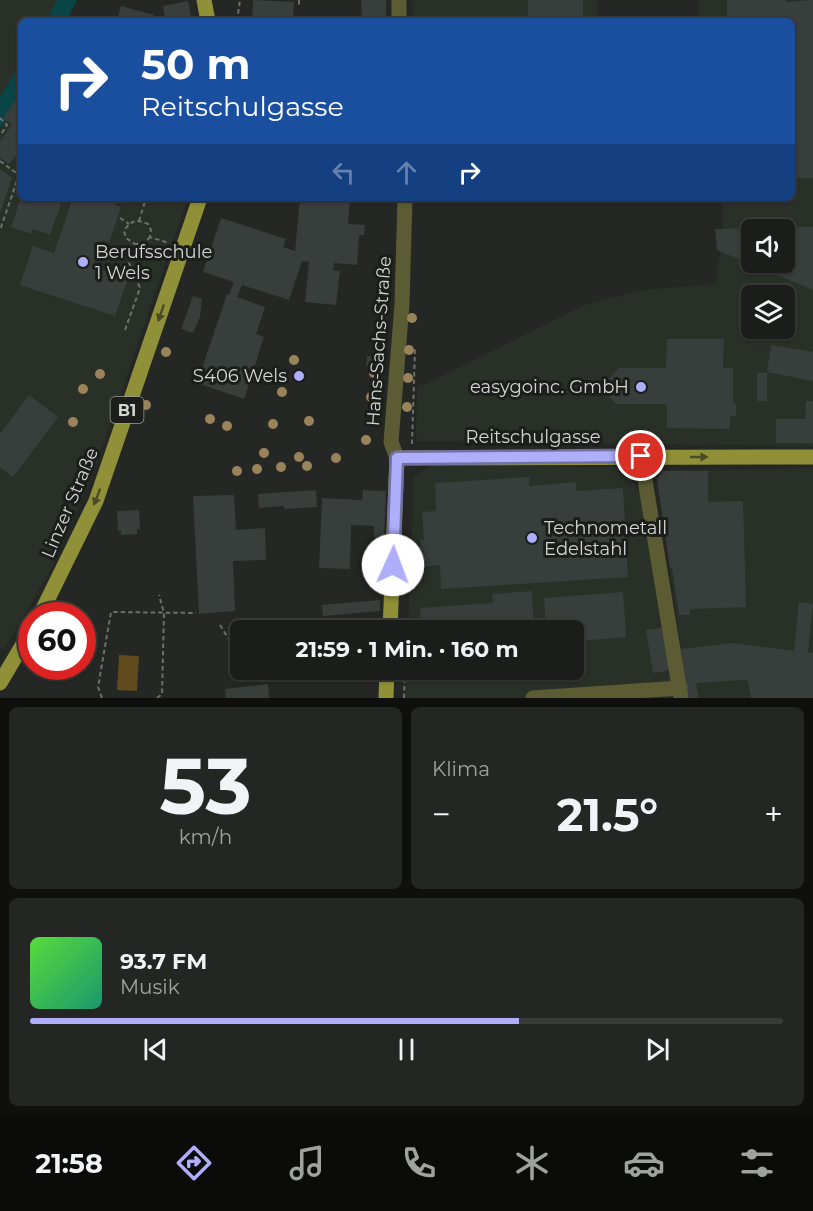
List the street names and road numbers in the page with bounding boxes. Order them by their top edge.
street label: Hans-Sachs-Straße [362,255,396,427]
road number: B1 [110,397,144,423]
street label: Reitschulgasse [465,426,601,448]
street label: Linzer Straße [37,444,103,562]

